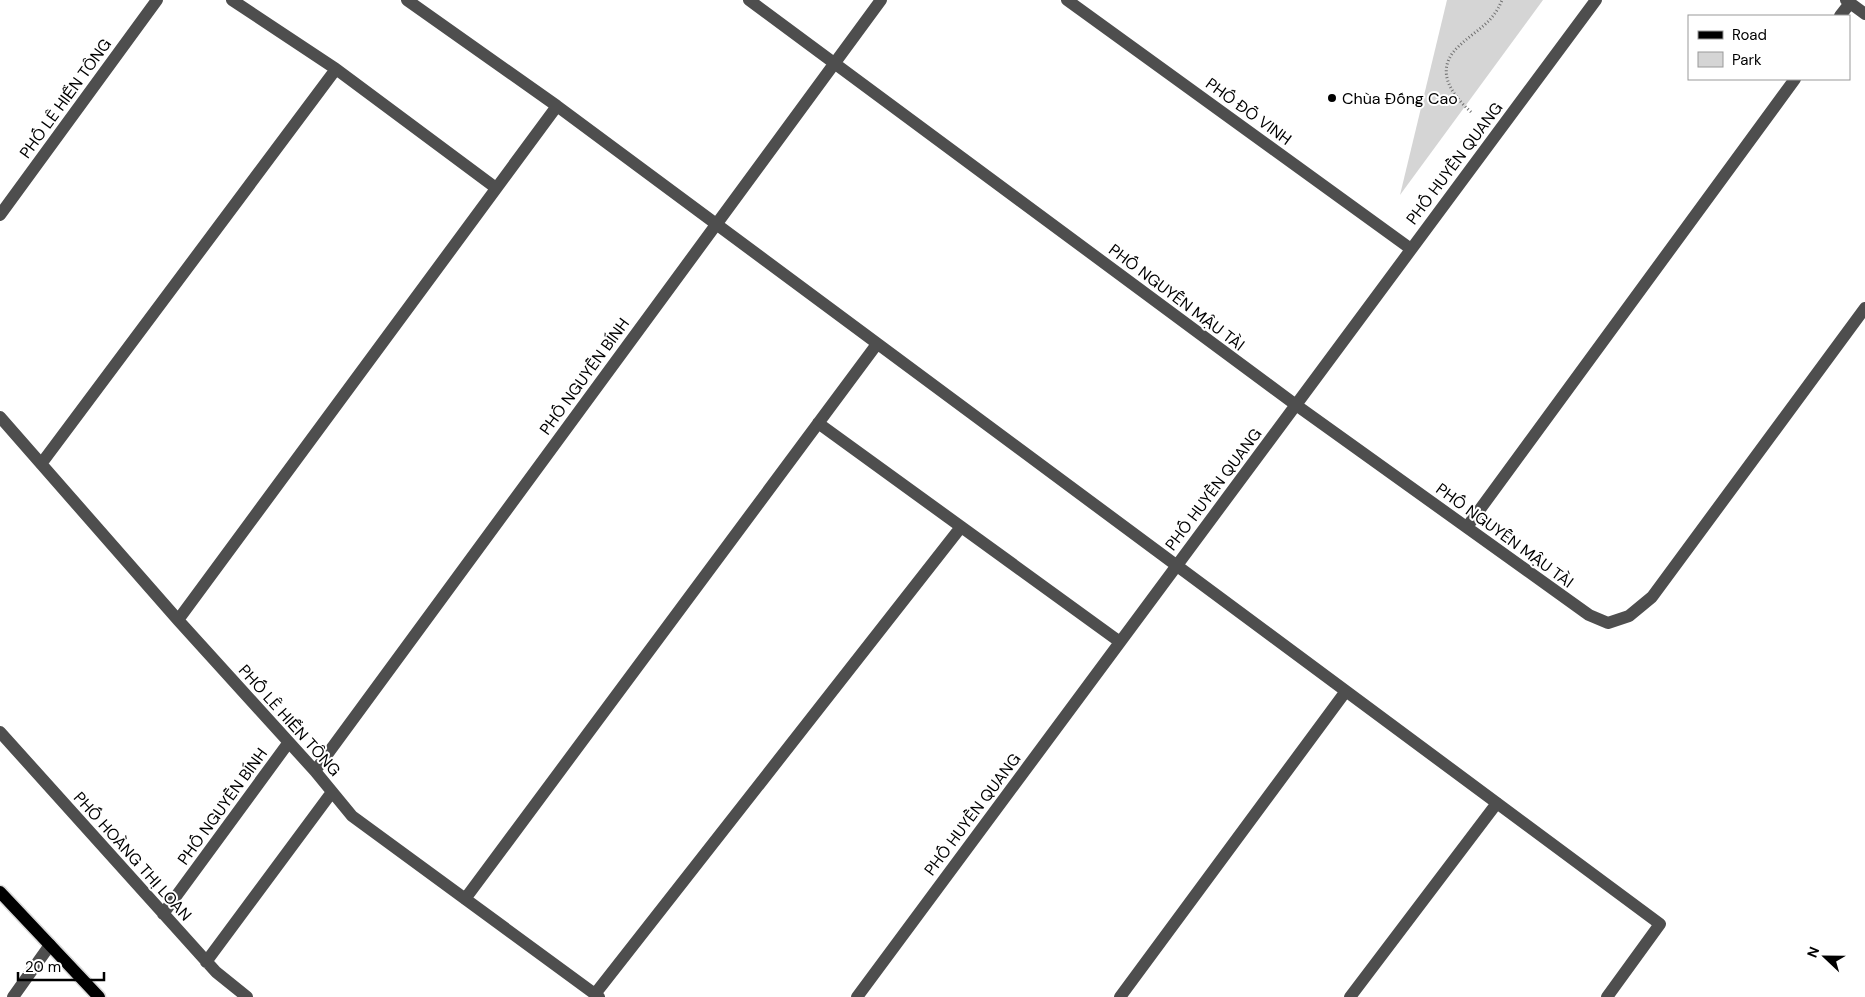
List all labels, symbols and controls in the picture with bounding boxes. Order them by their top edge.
legend [1688,15,1850,80]
text: Road [1732,25,1767,45]
street label: PHỐ LÊ HIỂN TÔNG [15,34,116,162]
text: Park [1732,50,1762,70]
street label: PHỐ ĐỖ VINH [1202,73,1296,150]
place label: Chùa Đống Cao [1342,88,1458,109]
marker: Chùa Đống Cao [1326,92,1338,104]
street label: PHỐ HUYỀN QUANG [1401,98,1507,229]
street label: PHỐ NGUYỄN MẬU TÀI [1104,239,1249,355]
street label: PHỐ NGUYỄN BÍNH [535,314,634,439]
street label: PHỐ HUYỀN QUANG [1160,424,1266,555]
street label: PHỐ NGUYỄN MẬU TÀI [1432,478,1578,592]
street label: PHỐ LÊ HIỂN TÔNG [234,660,345,781]
street label: PHỐ NGUYỄN BÍNH [173,744,272,869]
street label: PHỐ HUYỀN QUANG [919,749,1025,880]
street label: PHỐ HOÀNG THỊ LOAN [69,787,196,925]
north arrow [1800,932,1850,982]
text: N [1803,944,1823,960]
scale bar [18,950,104,982]
text: 20 m [25,957,61,977]

